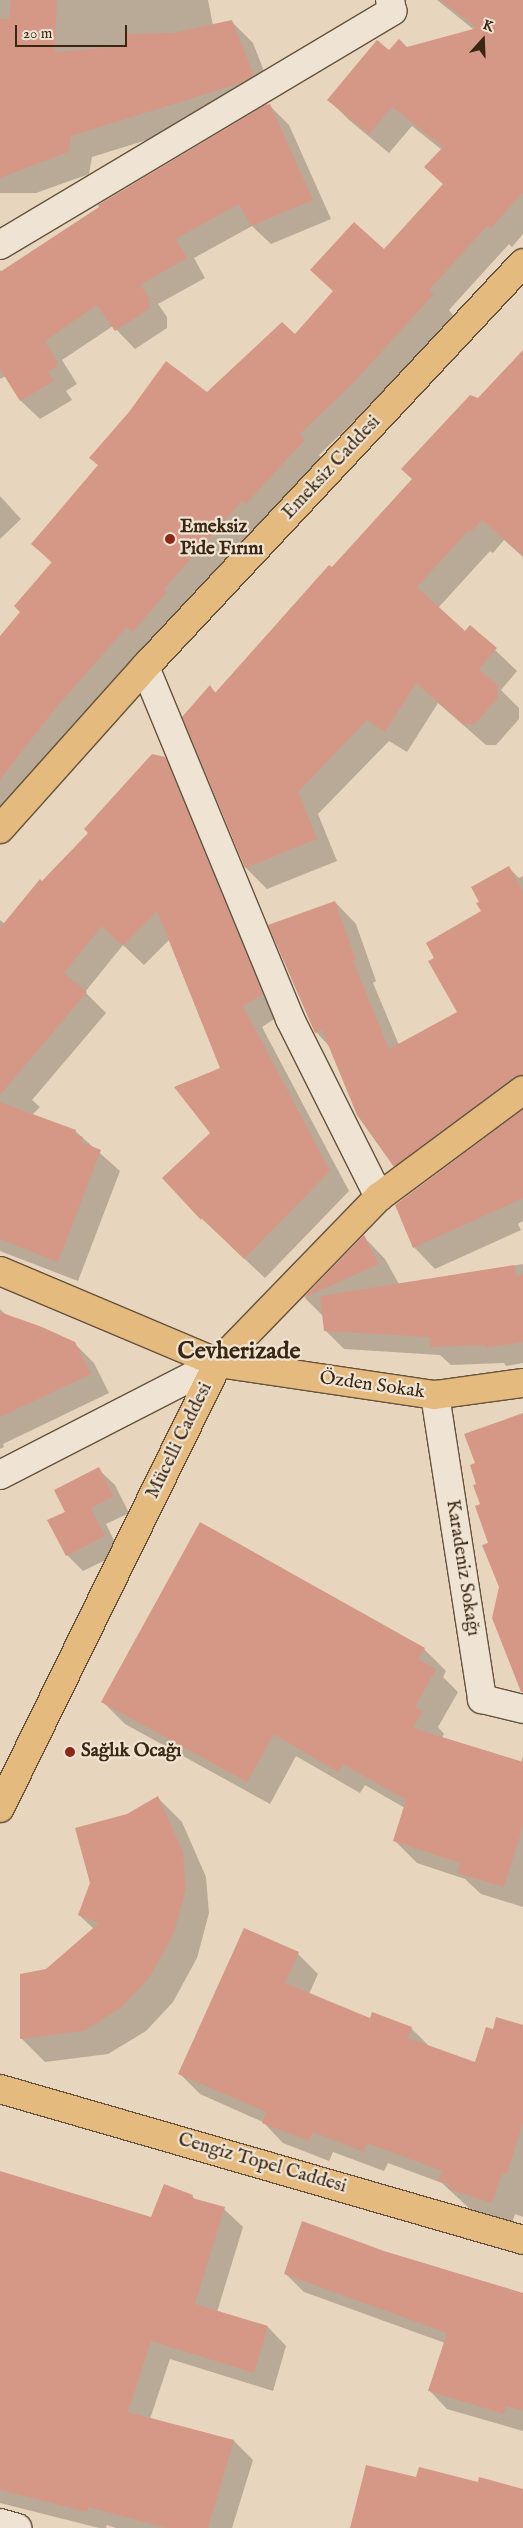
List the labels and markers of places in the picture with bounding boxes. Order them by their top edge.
place label: Emeksiz Pide Fırını [180,517,263,561]
marker: Emeksiz Pide Fırını [164,533,176,545]
place label: Sağlık Ocağı [81,1741,181,1763]
marker: Sağlık Ocağı [63,1745,77,1759]

